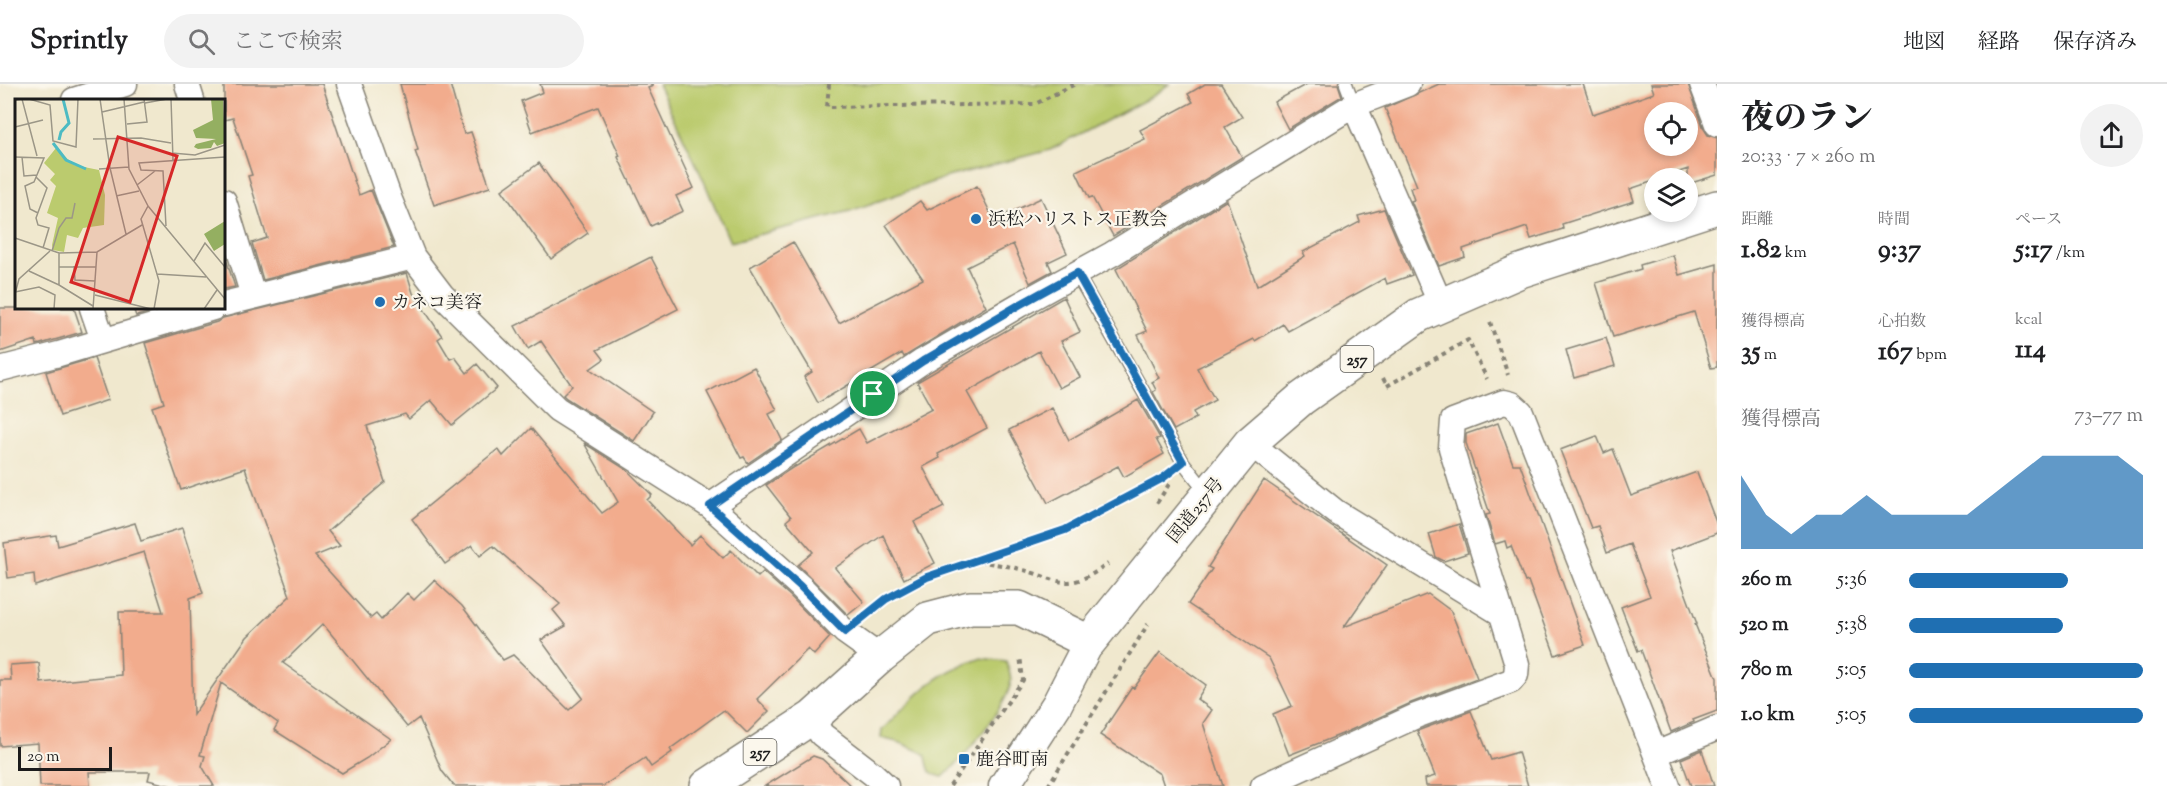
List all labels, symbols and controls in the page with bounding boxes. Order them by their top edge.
search box [164,14,584,68]
text: Sprintly [30,21,128,61]
icon: search [185,25,218,58]
text: ここで検索 [233,27,343,59]
text: 地図 [1903,28,1945,58]
text: 経路 [1978,28,2020,58]
text: 保存済み [2053,28,2137,58]
text: 夜のラン [1741,96,1873,144]
inset map [15,99,225,309]
map controls [1644,102,1698,222]
button: locate [1644,102,1698,156]
button: share [2080,104,2143,167]
text: 20:33 · 7 × 260 m [1741,143,1875,172]
button: layers [1644,168,1698,222]
place label: 浜松ハリストス正教会 [988,208,1167,234]
text: 距離 [1741,209,1773,232]
text: 時間 [1878,209,1910,232]
text: ペース [2015,209,2062,232]
marker: 浜松ハリストス正教会 [969,212,983,226]
text: 1.82 [1741,232,1781,269]
text: 9:37 [1878,232,1921,269]
text: 5:17 [2015,232,2053,269]
text: km [1781,242,1807,265]
text: /km [2053,242,2085,265]
place label: カネコ美容 [392,291,482,317]
marker: カネコ美容 [373,295,387,309]
text: kcal [2015,309,2043,332]
text: 獲得標高 [1741,311,1805,334]
text: 心拍数 [1878,311,1926,334]
text: 114 [2015,332,2046,369]
text: 35 [1741,334,1760,371]
text: 167 [1878,334,1913,371]
text: m [1760,344,1777,367]
text: bpm [1913,344,1947,367]
road number: 257 [1340,346,1374,372]
pin [847,368,898,419]
icon: arrive [856,377,889,410]
text: 73–77 m [2074,402,2143,431]
text: 獲得標高 [1741,406,1821,435]
street label: 国道257号 [1162,473,1231,550]
text: 260 m [1741,566,1792,595]
text: 5:36 [1837,566,1867,595]
text: 520 m [1741,611,1789,640]
text: 5:38 [1837,611,1867,640]
text: 780 m [1741,656,1792,685]
text: 5:05 [1837,656,1866,685]
text: 1.0 km [1741,701,1795,730]
text: 5:05 [1837,701,1866,730]
road number: 257 [744,739,777,765]
scale bar [18,744,112,772]
text: 20 m [27,746,60,769]
place label: 鹿谷町南 [976,748,1048,774]
marker: 鹿谷町南 [957,752,971,766]

